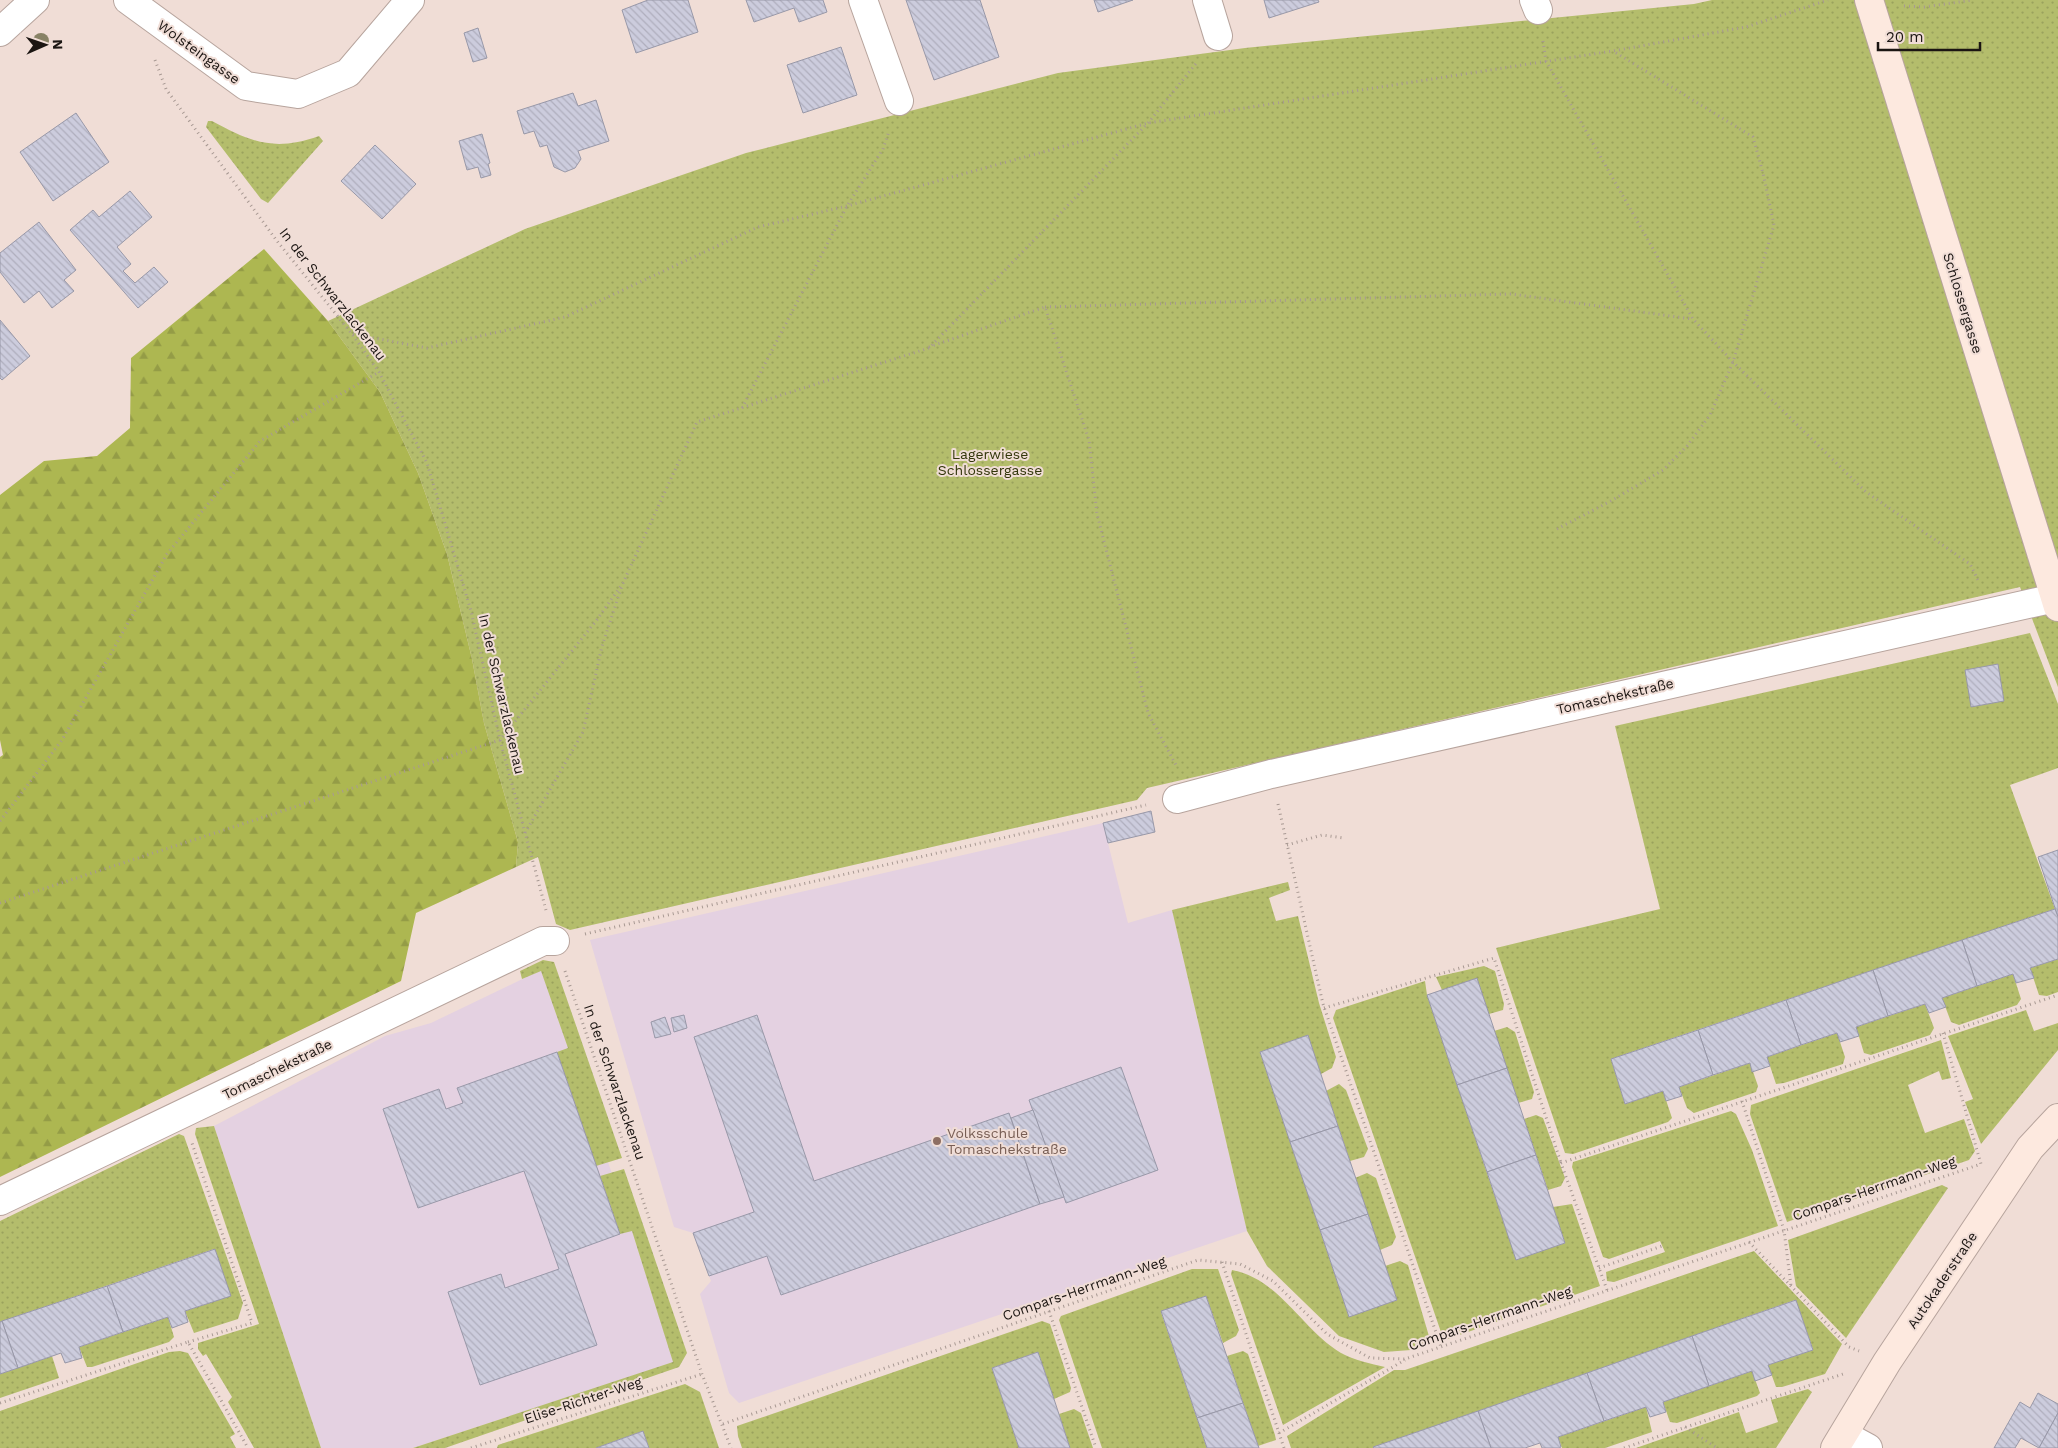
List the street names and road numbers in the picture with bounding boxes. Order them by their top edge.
street label: Wolsteingasse [155,17,243,87]
street label: In der Schwarzlackenau [276,225,390,363]
street label: Schlossergasse [1940,251,1986,355]
street label: In der Schwarzlackenau [476,612,528,776]
street label: Tomaschekstraße [1555,675,1675,717]
street label: In der Schwarzlackenau [581,1002,649,1162]
street label: Tomaschekstraße [220,1036,334,1102]
street label: Compars-Herrmann-Weg [1790,1152,1958,1223]
street label: Autokaderstraße [1904,1229,1980,1331]
street label: Compars-Herrmann-Weg [1000,1252,1168,1323]
street label: Compars-Herrmann-Weg [1406,1282,1574,1353]
street label: Elise-Richter-Weg [522,1373,644,1427]

